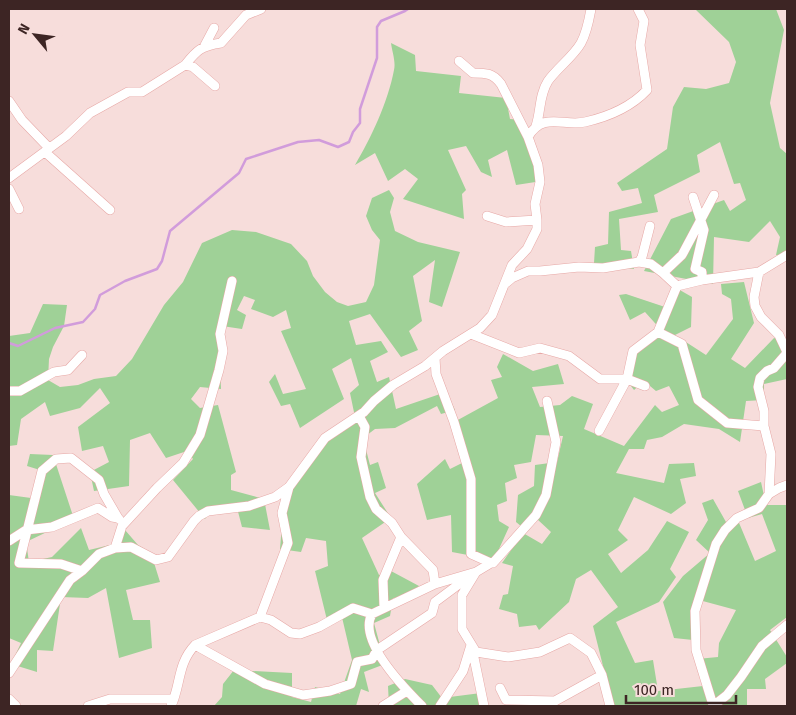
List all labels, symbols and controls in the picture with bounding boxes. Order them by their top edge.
north arrow [10,10,60,60]
text: N [14,21,34,37]
scale bar [626,672,736,704]
text: 100 m [634,681,674,699]

